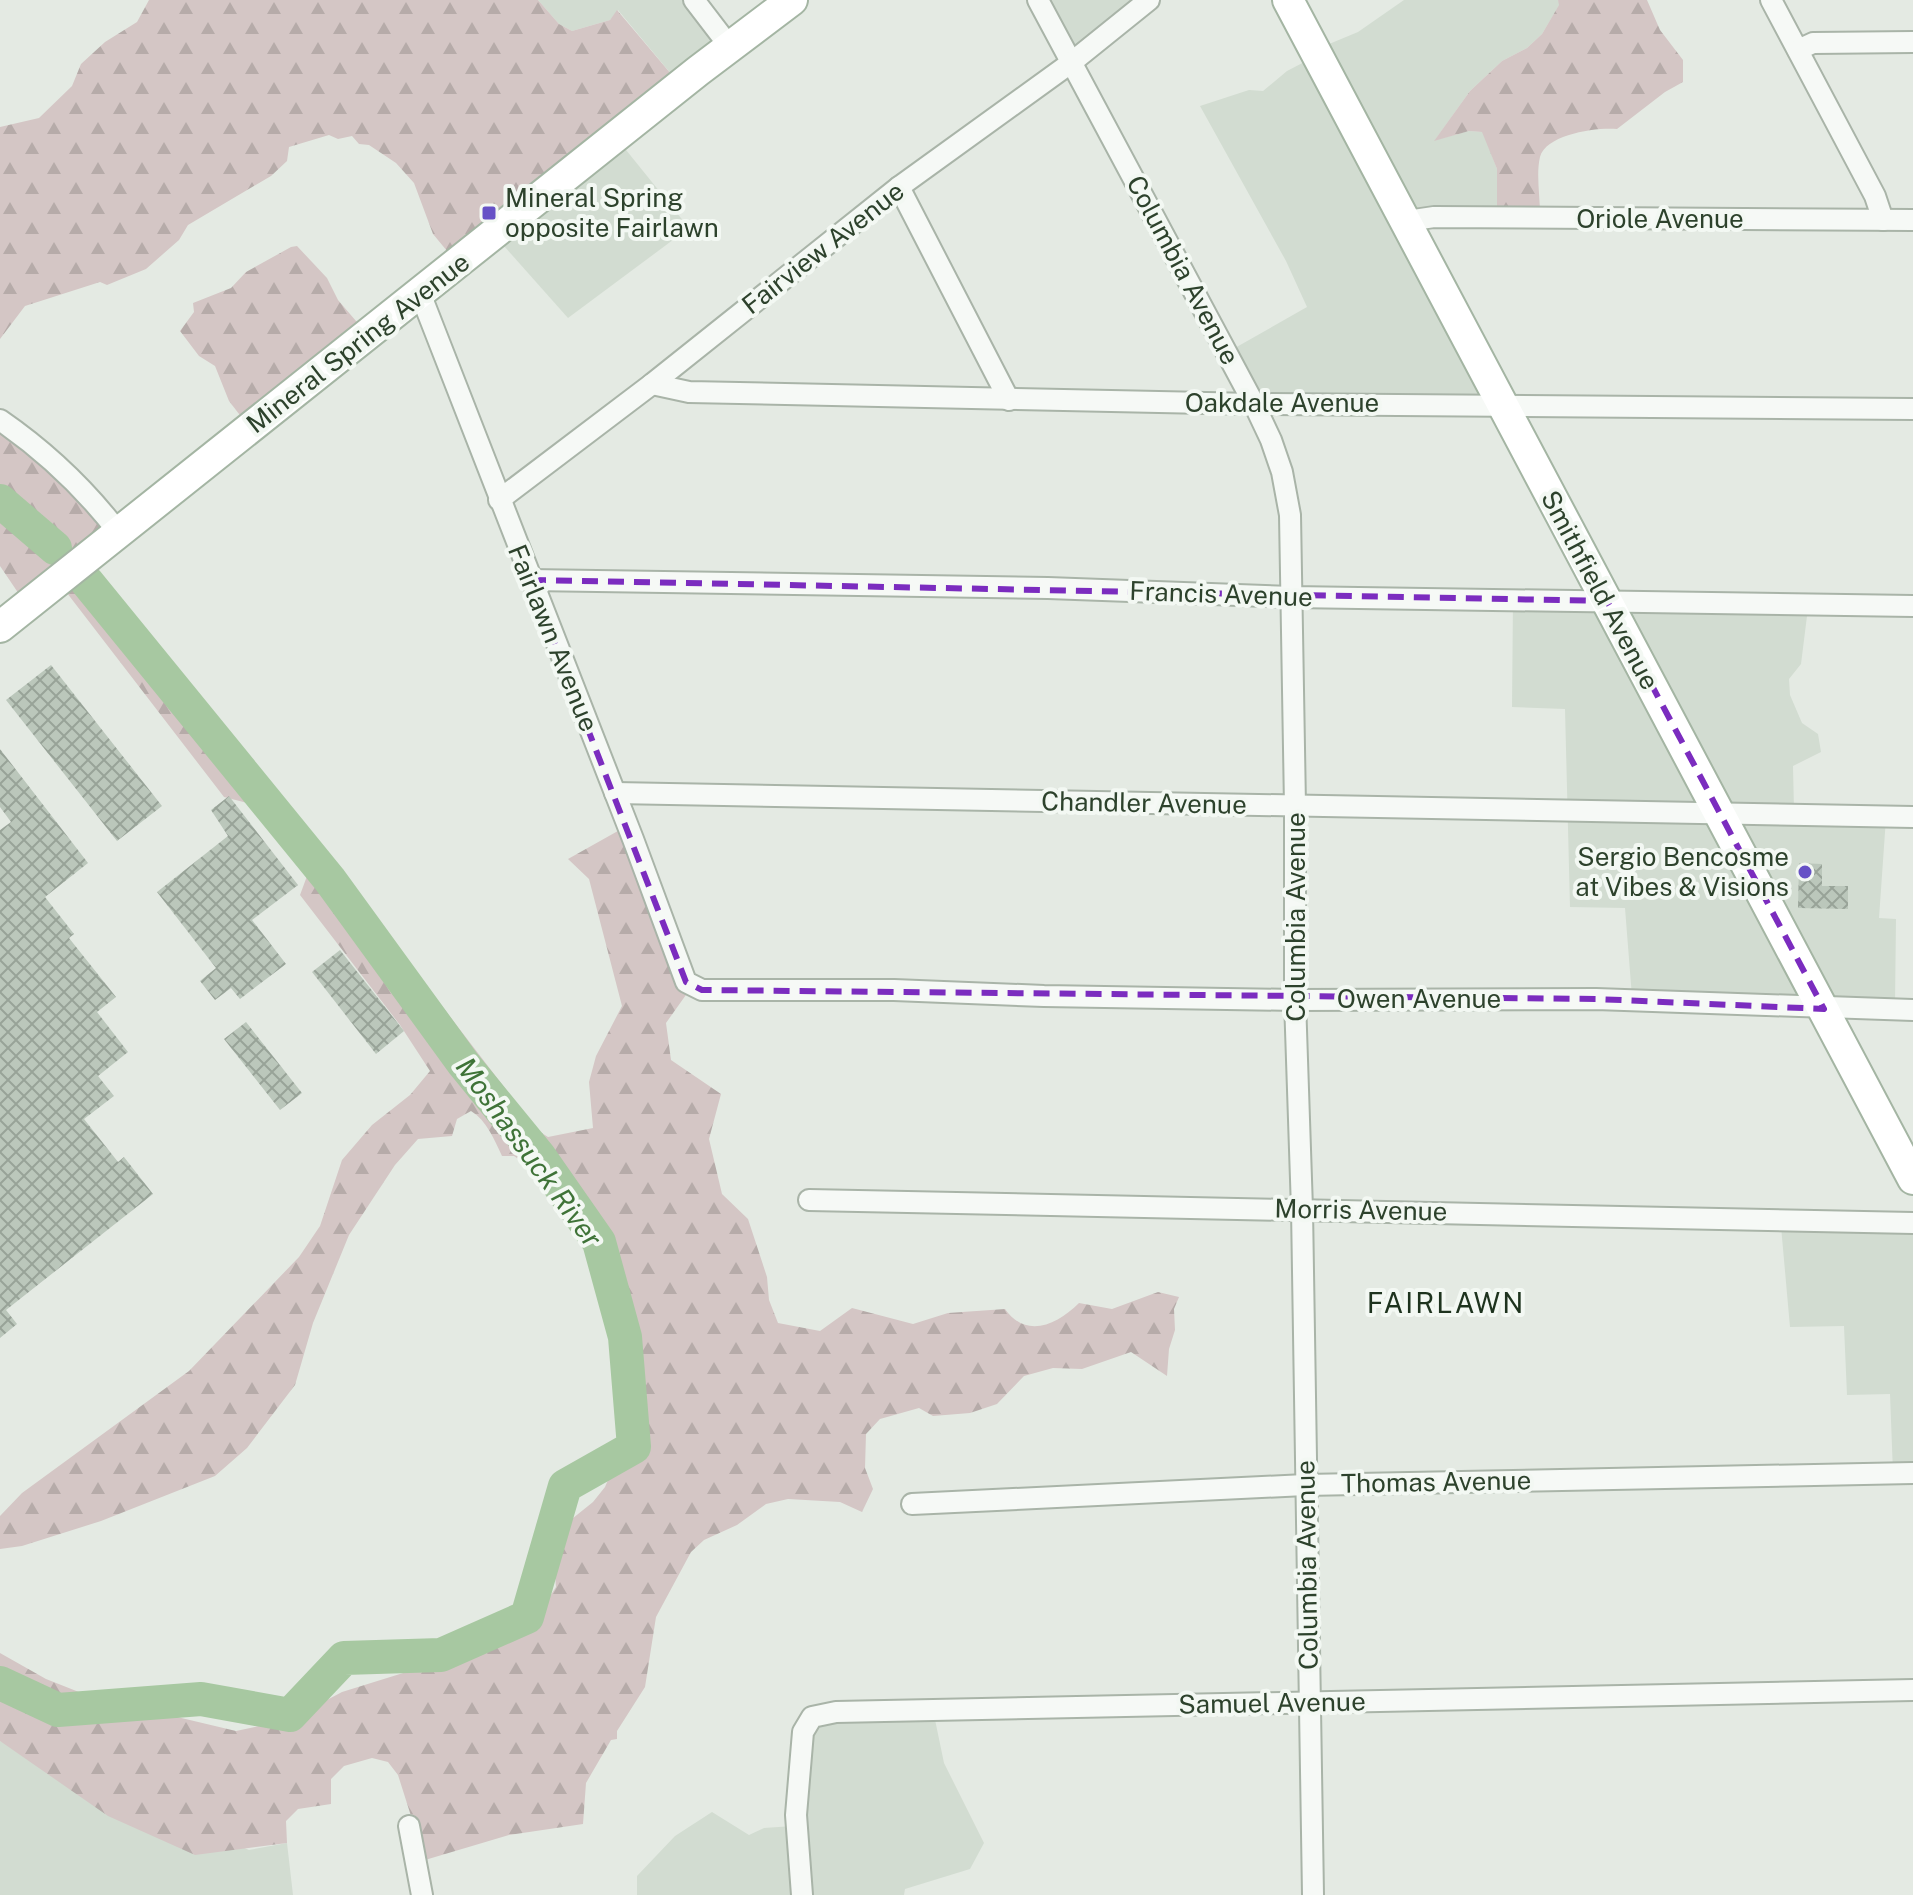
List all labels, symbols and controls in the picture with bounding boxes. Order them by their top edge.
street label: Columbia Avenue [1121,170,1246,370]
street label: Fairview Avenue [736,175,910,320]
place label: Mineral Spring opposite Fairlawn [505,182,719,243]
street label: Oriole Avenue [1576,203,1744,234]
marker: Mineral Spring opposite Fairlawn [480,204,498,222]
street label: Mineral Spring Avenue [240,246,475,439]
street label: Oakdale Avenue [1185,387,1379,418]
street label: Smithfield Avenue [1535,485,1666,694]
street label: Fairlawn Avenue [502,540,605,736]
street label: Francis Avenue [1129,575,1313,612]
street label: Chandler Avenue [1041,785,1247,820]
street label: Columbia Avenue [1280,812,1311,1022]
place label: Sergio Bencosme at Vibes & Visions [1575,841,1789,902]
marker: Sergio Bencosme at Vibes & Visions [1796,863,1814,881]
street label: Owen Avenue [1337,983,1501,1014]
water label: Moshassuck River [450,1051,609,1253]
street label: Morris Avenue [1274,1192,1448,1227]
district label: FAIRLAWN [1367,1286,1525,1319]
street label: Columbia Avenue [1289,1460,1324,1670]
street label: Thomas Avenue [1340,1464,1531,1499]
street label: Samuel Avenue [1178,1685,1366,1720]

